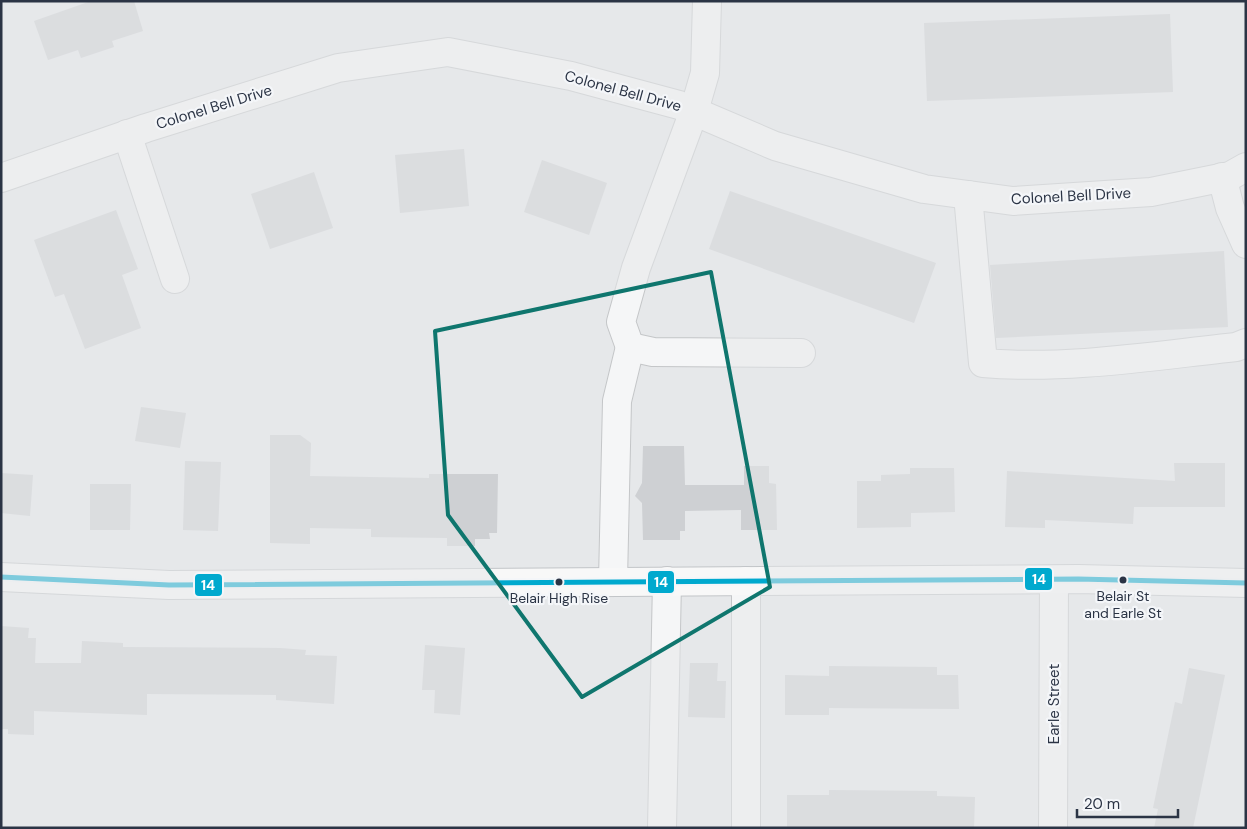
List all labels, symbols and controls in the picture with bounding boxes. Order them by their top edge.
street label: Colonel Bell Drive [562,66,684,116]
street label: Colonel Bell Drive [154,80,274,134]
street label: Colonel Bell Drive [1010,183,1132,209]
line badge: 14 [1024,567,1053,591]
line badge: 14 [647,570,675,594]
text: 14 [1032,570,1046,588]
line badge: 14 [194,573,223,597]
text: 14 [654,573,668,591]
marker: Belair St and Earle St [1118,575,1128,585]
text: 14 [201,576,215,594]
marker: Belair High Rise [554,577,564,587]
place label: Belair St and Earle St [1084,587,1162,622]
place label: Belair High Rise [510,589,608,607]
street label: Earle Street [1044,664,1064,744]
scale bar [1077,786,1178,818]
text: 20 m [1084,794,1120,814]

